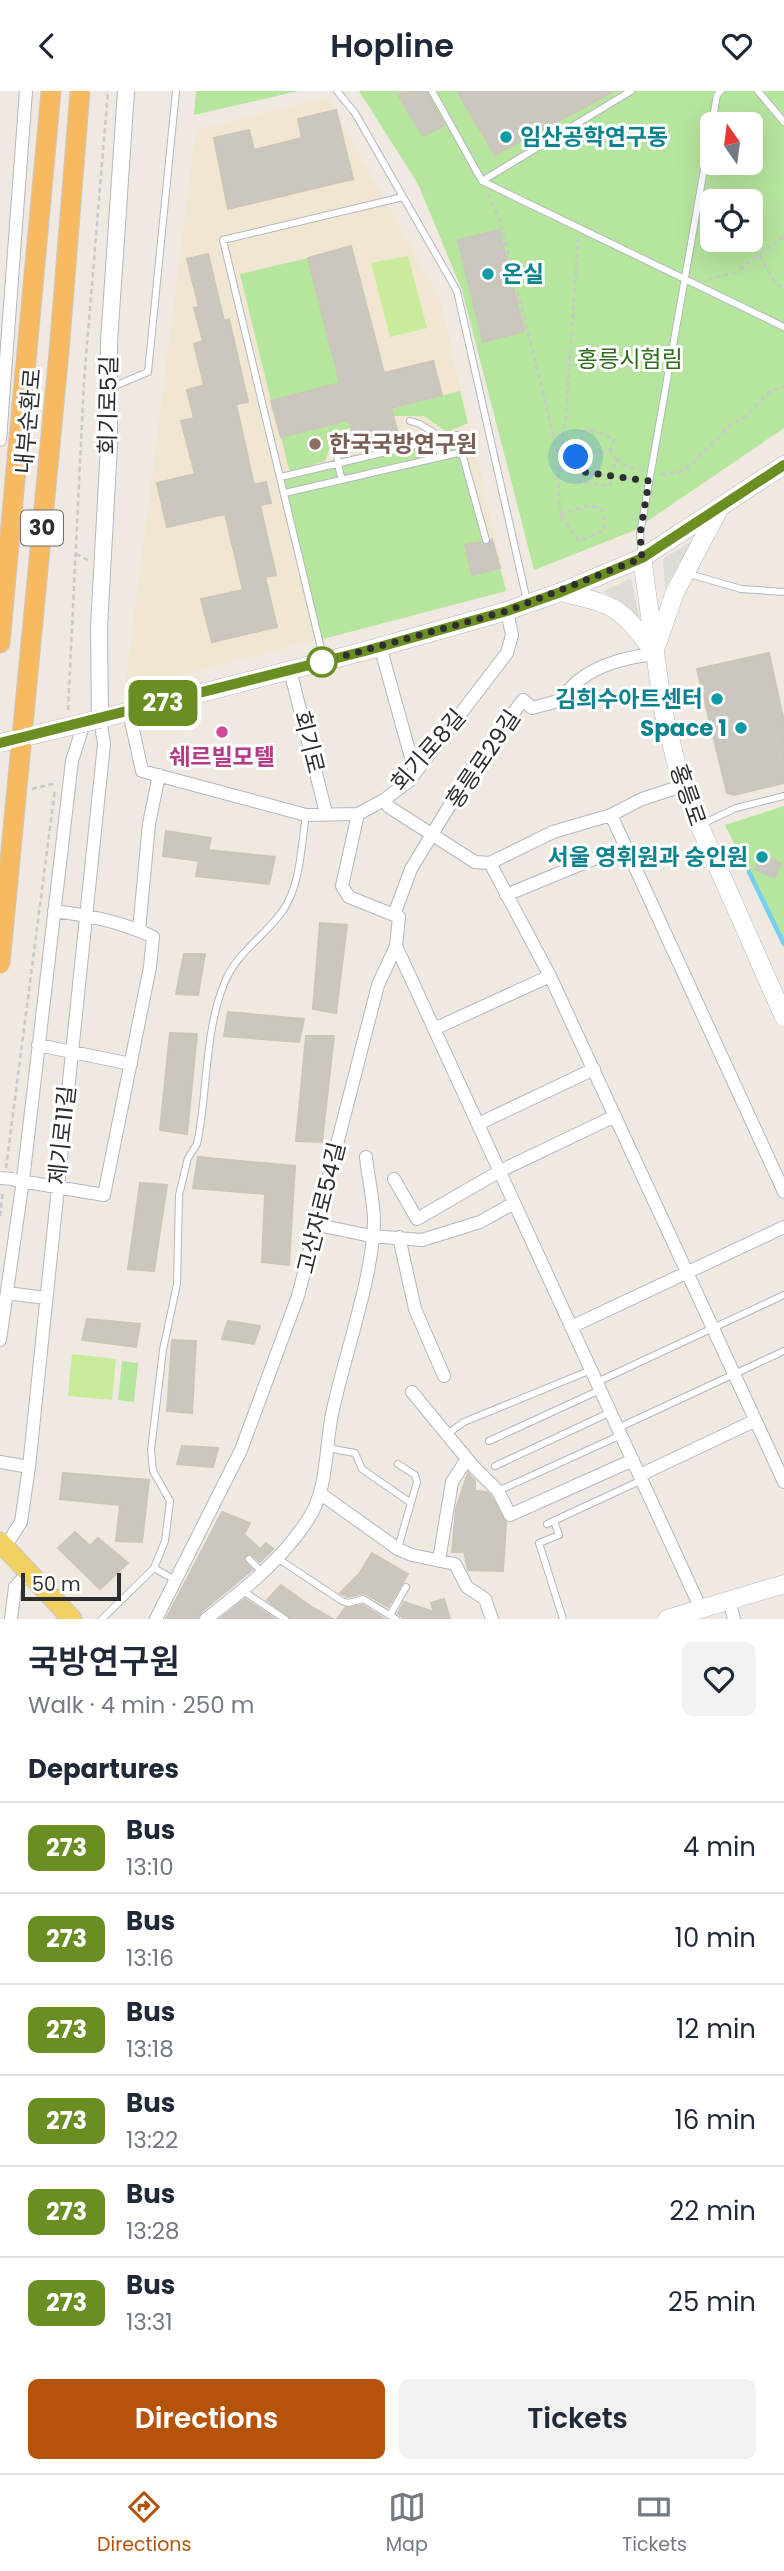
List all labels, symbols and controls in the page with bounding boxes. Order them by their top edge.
text: Hopline [330,23,454,68]
icon: back [28,27,66,65]
icon: heart [718,27,756,65]
north arrow [700,112,763,175]
map controls [700,112,763,252]
place label: 임산공학연구동 [520,121,668,153]
marker: 임산공학연구동 [498,129,514,145]
button: locate [700,189,763,252]
place label: 온실 [502,258,544,290]
marker: 온실 [480,266,496,282]
park label: 홍릉시험림 [577,343,683,375]
street label: 회기로5길 [91,355,125,455]
street label: 내부순환로 [7,367,49,475]
place label: 한국국방연구원 [329,428,477,460]
marker: 한국국방연구원 [307,436,323,452]
your location [558,439,593,474]
road number: 30 [21,511,63,545]
unlabelled marker [307,647,337,677]
line badge: 273 [123,680,203,726]
place label: 김희수아트센터 [555,683,703,715]
text: 273 [142,686,184,719]
marker: 김희수아트센터 [709,691,725,707]
street label: 회기로8길 [383,702,473,798]
street label: 홍릉로29길 [438,703,528,815]
street label: 회기로 [286,707,332,777]
place label: Space 1 [640,712,727,744]
marker: Space 1 [733,720,749,736]
marker: 쉐르빌모텔 [214,724,230,740]
place label: 쉐르빌모텔 [169,741,275,773]
street label: 홍릉로 [663,760,713,830]
place label: 서울 영휘원과 숭인원 [548,841,748,873]
marker: 서울 영휘원과 숭인원 [754,849,770,865]
street label: 제기로11길 [41,1084,83,1186]
street label: 고산자로54길 [289,1139,353,1277]
scale bar [21,1570,121,1602]
text: 50 m [32,1571,81,1598]
text: 국방연구원 [28,1638,180,1685]
button: heart [682,1642,756,1716]
text: Walk · 4 min · 250 m [28,1689,254,1721]
text: Departures [28,1751,179,1787]
text: Bus [126,1812,175,1848]
text: 4 min [683,1829,756,1865]
text: 273 [46,1831,87,1864]
text: 13:10 [126,1851,174,1883]
text: Bus [126,1903,175,1939]
text: 10 min [675,1920,756,1956]
text: 273 [46,1922,87,1955]
text: 13:16 [126,1942,174,1974]
text: Bus [126,1994,175,2030]
text: 12 min [676,2011,756,2047]
text: 273 [46,2013,87,2046]
text: 13:18 [126,2033,174,2065]
text: Bus [126,2085,175,2121]
text: 16 min [674,2102,756,2138]
text: 273 [46,2104,87,2137]
text: 13:22 [126,2124,178,2156]
text: Bus [126,2176,175,2212]
text: 22 min [669,2193,756,2229]
text: 273 [46,2195,87,2228]
text: 13:28 [126,2215,180,2247]
text: Bus [126,2267,175,2303]
text: 25 min [668,2284,756,2320]
text: 273 [46,2286,87,2319]
text: 13:31 [126,2306,173,2338]
button: Directions [28,2379,385,2459]
button: Tickets [399,2379,756,2459]
tab: Directions [97,2488,191,2559]
tab: Map [386,2488,428,2559]
tab: Tickets [622,2488,687,2559]

